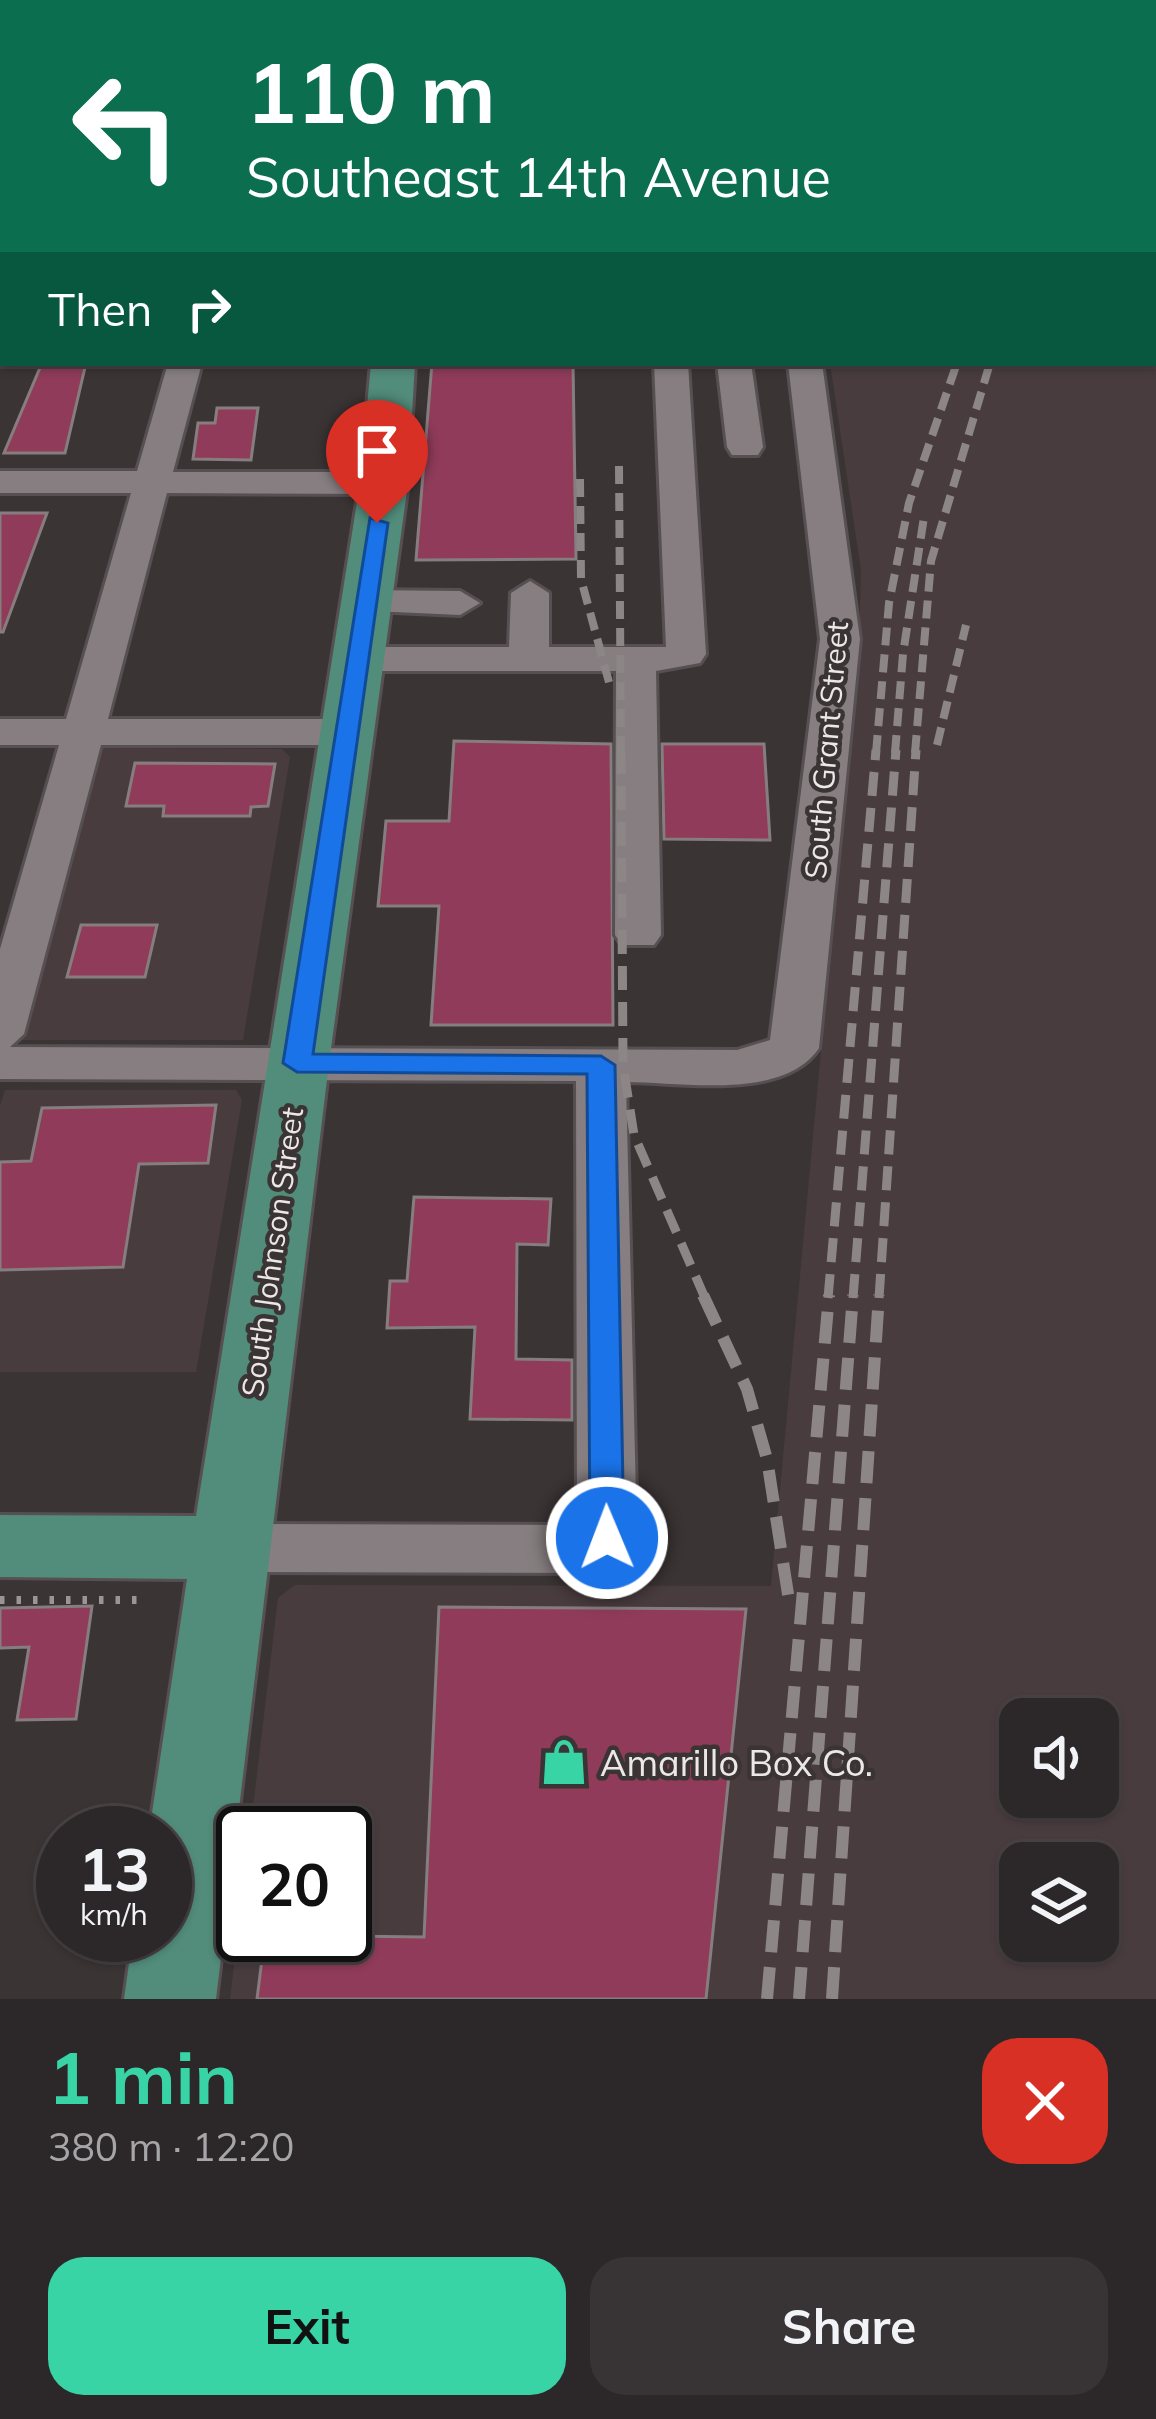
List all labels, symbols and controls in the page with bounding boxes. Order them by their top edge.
text: 110 m [246,39,496,144]
icon: left [48,48,204,204]
text: Southeast 14th Avenue [246,143,831,211]
icon: right [176,276,242,342]
text: Then [48,281,152,337]
pin [326,400,428,523]
icon: arrive [344,418,410,484]
street label: South Grant Street [796,620,856,880]
street label: South Johnson Street [233,1105,311,1399]
position arrow [544,1475,670,1601]
map controls [999,1698,1119,1962]
button: sound [999,1698,1119,1818]
shop icon: Amarillo Box Co. [539,1737,589,1787]
place label: Amarillo Box Co. [600,1740,873,1785]
speed limit sign: 20 [216,1806,372,1962]
text: 13 [78,1831,150,1906]
button: layers [999,1842,1119,1962]
text: km/h [80,1895,148,1933]
text: 1 min [48,2032,238,2122]
button: close [982,2038,1108,2164]
text: 380 m · 12:20 [48,2122,294,2171]
button: Exit [48,2257,566,2395]
button: Share [590,2257,1108,2395]

